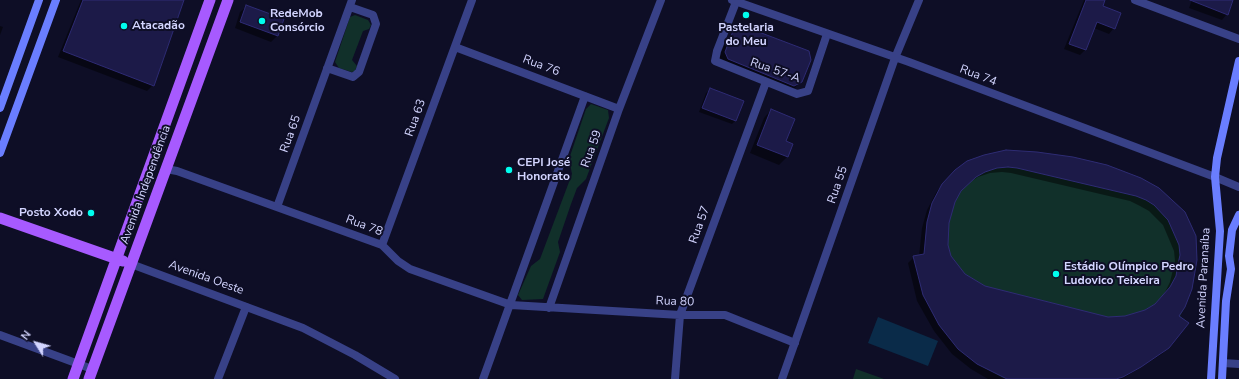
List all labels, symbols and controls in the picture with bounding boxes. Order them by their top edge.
place label: RedeMob Consórcio [270,7,325,35]
marker: Pastelaria do Meu [741,10,751,20]
marker: RedeMob Consórcio [257,16,267,26]
place label: Atacadão [132,19,185,33]
marker: Atacadão [119,21,129,31]
place label: Pastelaria do Meu [718,21,774,49]
street label: Rua 76 [520,52,562,80]
street label: Rua 57-A [748,56,802,86]
street label: Rua 74 [957,62,999,90]
street label: Rua 63 [403,97,429,139]
street label: Rua 65 [278,113,304,155]
street label: Avenida Independência [118,124,174,246]
street label: Rua 59 [579,128,605,170]
place label: CEPI José Honorato [517,156,570,184]
street label: Rua 55 [825,164,851,206]
marker: CEPI José Honorato [504,165,514,175]
street label: Rua 57 [687,204,713,246]
place label: Posto Xodo [19,206,83,220]
marker: Posto Xodo [86,208,96,218]
street label: Rua 78 [343,212,385,240]
street label: Avenida Paranaíba [1194,227,1214,329]
street label: Avenida Oeste [167,258,245,298]
place label: Estádio Olímpico Pedro Ludovico Teixeira [1064,260,1194,288]
marker: Estádio Olímpico Pedro Ludovico Teixeira [1051,269,1061,279]
street label: Rua 80 [655,294,695,310]
north arrow [16,323,56,363]
text: N [18,328,34,343]

